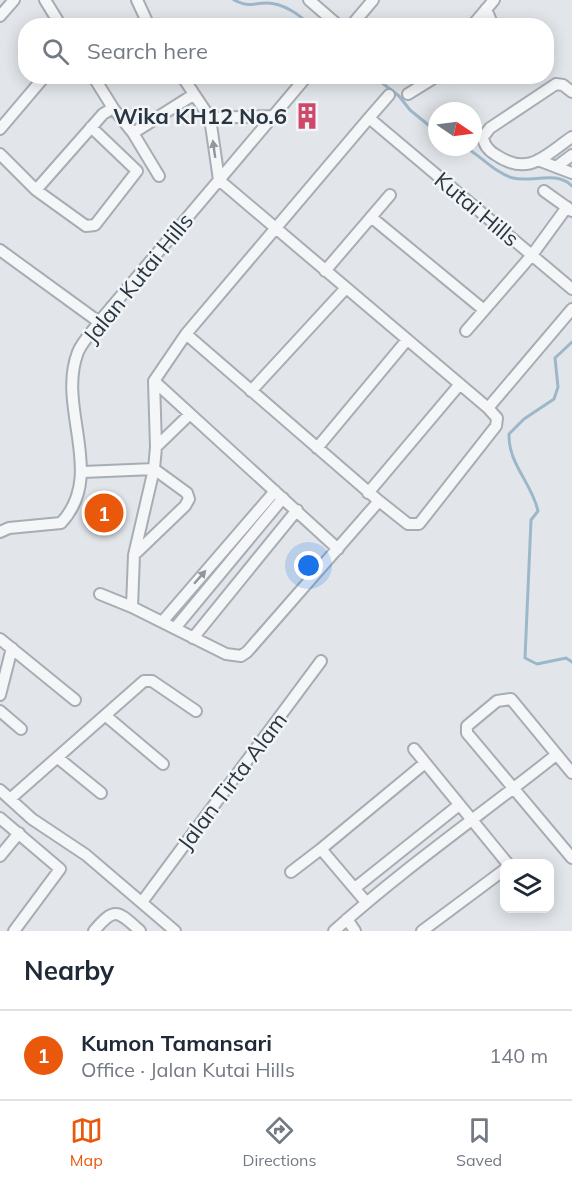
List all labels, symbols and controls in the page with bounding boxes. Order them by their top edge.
search box [18,18,554,84]
icon: search [39,35,72,68]
text: Search here [87,37,208,65]
building icon: Wika KH12 No.6 [292,101,322,131]
place label: Wika KH12 No.6 [113,102,287,130]
north arrow [428,102,482,156]
one-way arrow [210,139,219,158]
street label: Kutai Hills [429,166,525,252]
street label: Jalan Kutai Hills [77,207,199,349]
pin: 1 [84,490,124,536]
your location [294,551,323,580]
one-way arrow [194,569,207,585]
street label: Jalan Tirta Alam [171,707,293,855]
map controls [500,859,554,913]
button: layers [500,859,554,913]
text: Nearby [24,954,114,987]
text: Kumon Tamansari [81,1029,272,1057]
text: 1 [38,1043,50,1068]
text: 140 m [489,1043,548,1068]
text: Office · Jalan Kutai Hills [81,1057,295,1082]
tab: Map [70,1114,103,1170]
tab: Directions [242,1114,316,1170]
tab: Saved [456,1114,502,1170]

